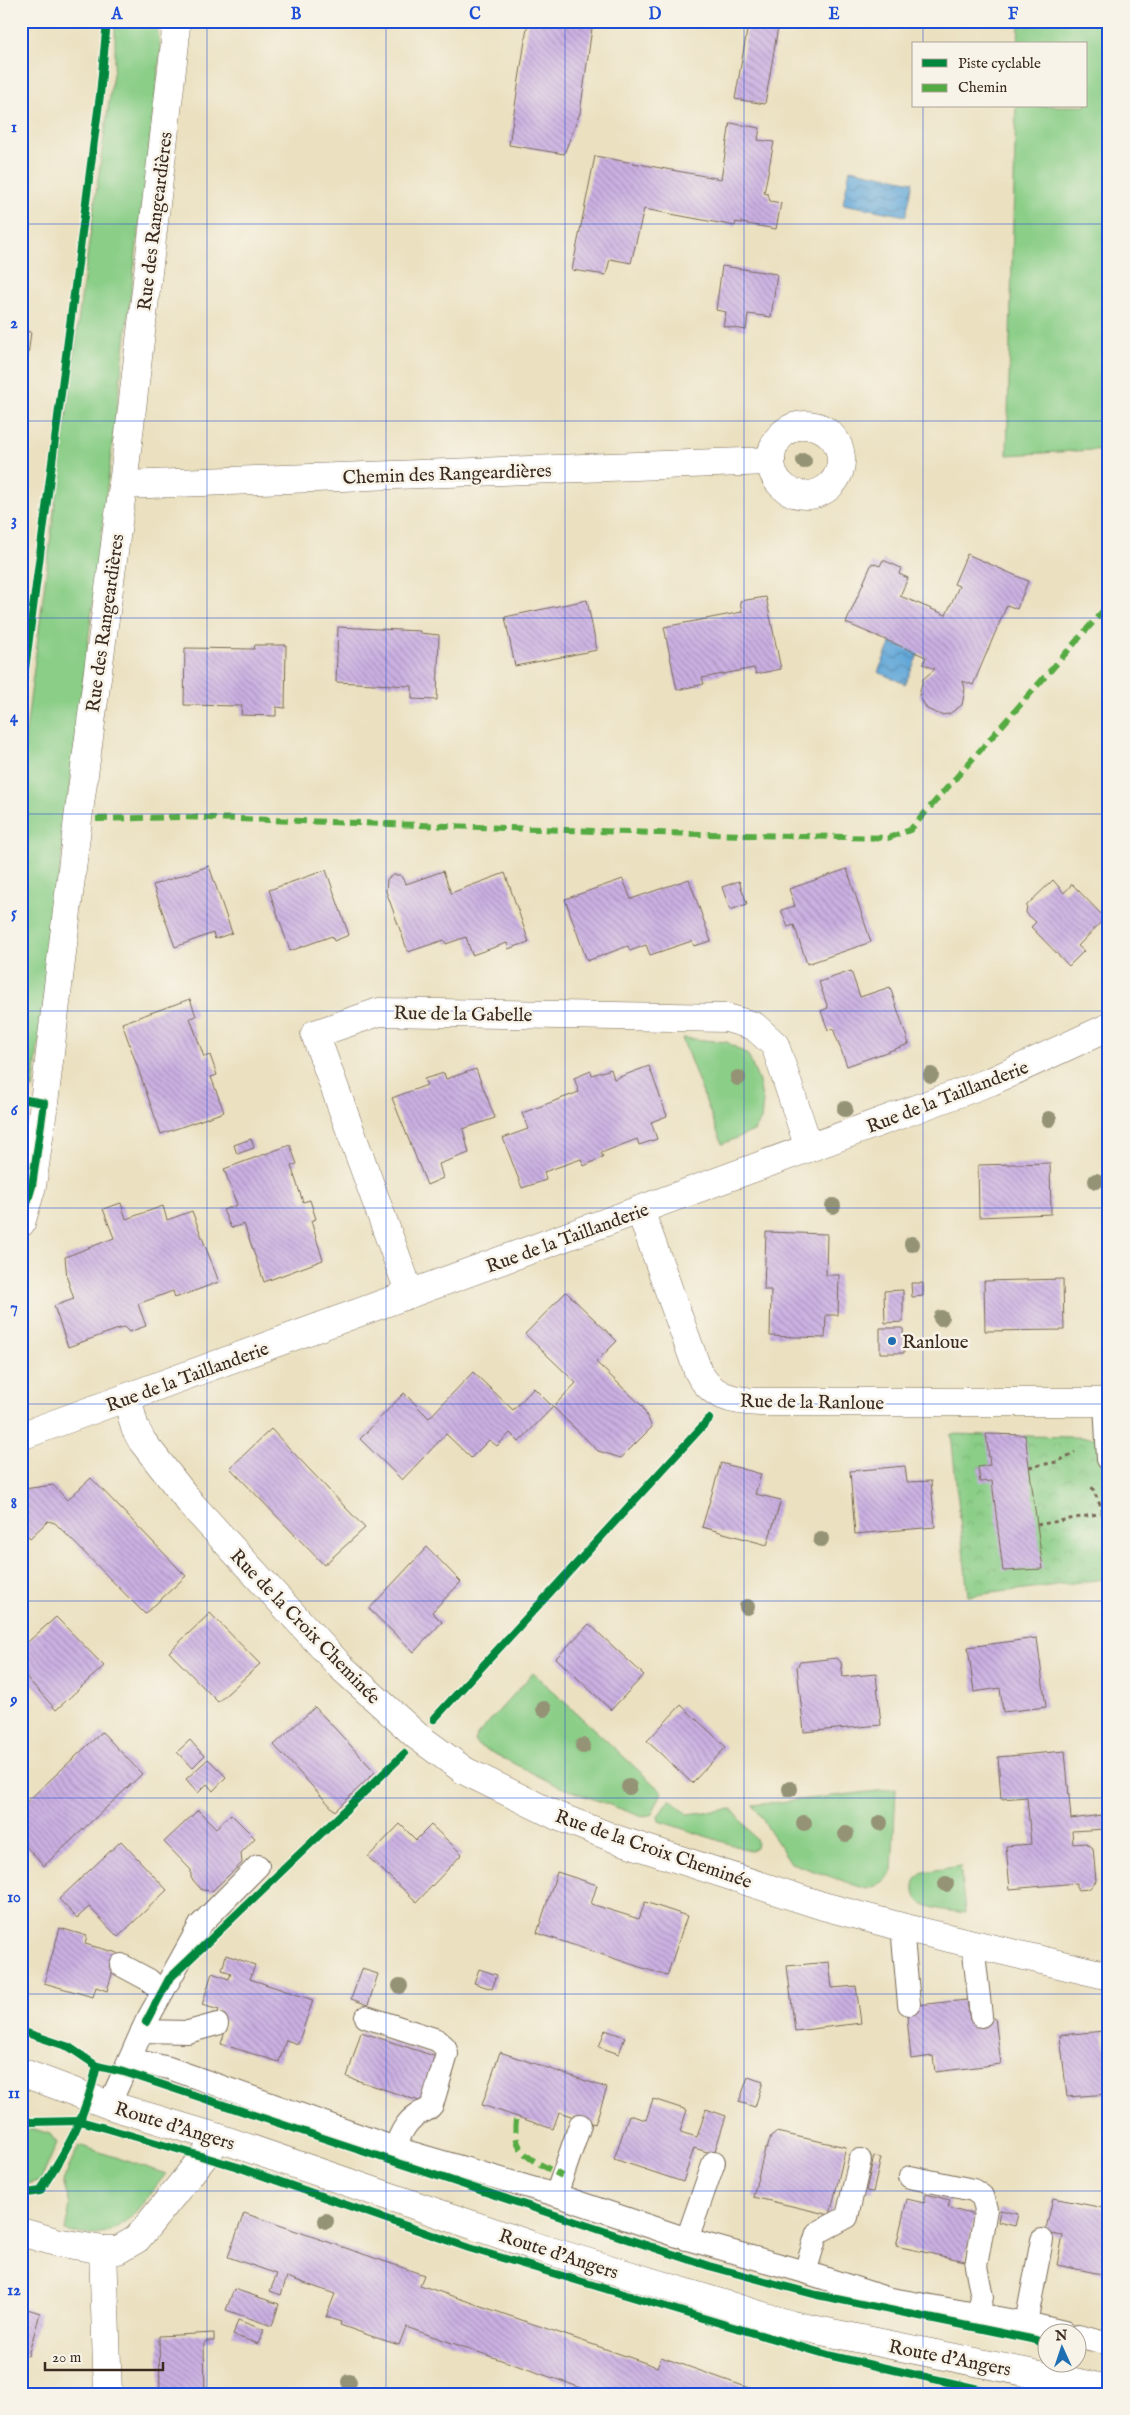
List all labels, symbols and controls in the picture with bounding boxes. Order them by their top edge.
text: A [111,5,124,25]
text: B [291,5,302,25]
text: C [469,5,481,25]
text: D [649,5,662,25]
text: E [828,5,840,25]
text: F [1008,5,1019,25]
legend [912,42,1088,108]
text: Piste cyclable [958,54,1041,73]
text: Chemin [958,78,1007,97]
text: 1 [11,118,17,138]
street label: Rue des Rangeardières [133,130,179,312]
text: 2 [10,314,18,334]
street label: Chemin des Rangeardières [342,459,552,491]
text: 3 [11,511,17,531]
street label: Rue des Rangeardières [82,533,130,714]
text: 4 [10,708,19,728]
text: 5 [11,904,17,924]
street label: Rue de la Gabelle [393,1002,533,1028]
street label: Rue de la Taillanderie [863,1056,1032,1140]
text: 6 [11,1101,19,1121]
street label: Rue de la Taillanderie [483,1198,653,1280]
text: 7 [10,1298,18,1318]
place label: Ranloue [902,1331,969,1355]
marker: Ranloue [886,1335,898,1347]
street label: Rue de la Taillanderie [103,1337,273,1419]
street label: Rue de la Ranloue [740,1390,885,1416]
text: 8 [11,1494,17,1514]
street label: Rue de la Croix Cheminée [224,1545,385,1710]
text: 9 [10,1691,18,1711]
street label: Rue de la Croix Cheminée [552,1805,755,1895]
text: 10 [7,1888,21,1908]
text: 11 [8,2084,20,2104]
street label: Route d’Angers [112,2097,237,2157]
street label: Route d’Angers [496,2224,621,2286]
text: 12 [7,2281,21,2301]
north arrow [1038,2322,1088,2372]
text: N [1054,2327,1068,2345]
street label: Route d’Angers [886,2335,1013,2383]
scale bar [45,2340,162,2372]
text: 20 m [52,2348,82,2367]

